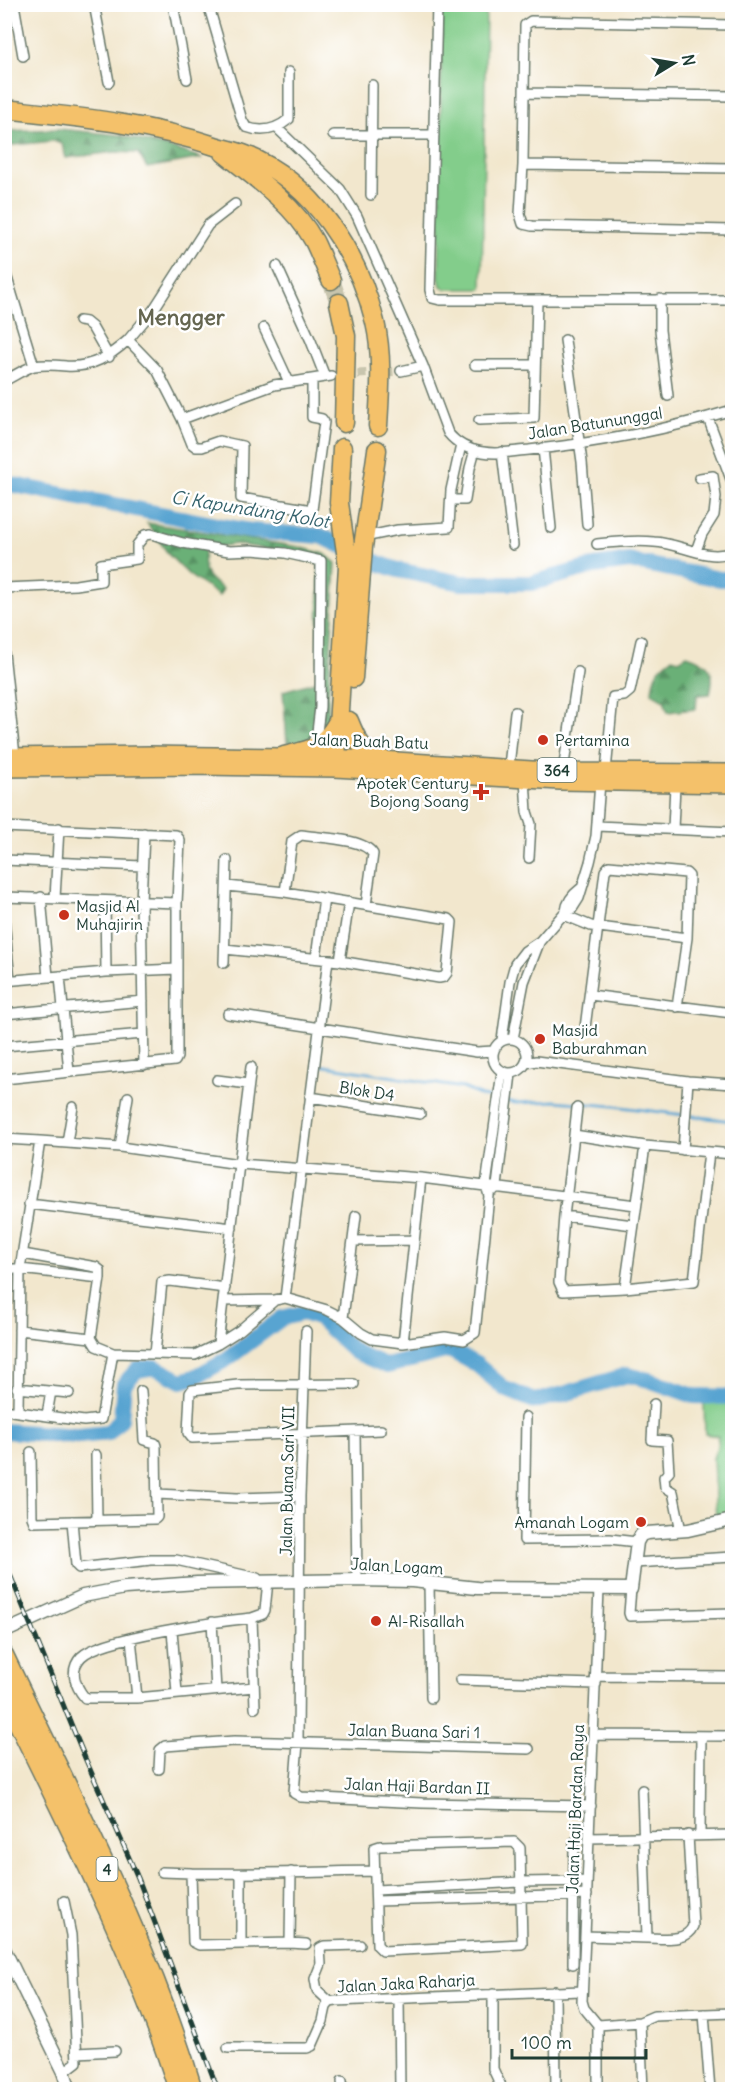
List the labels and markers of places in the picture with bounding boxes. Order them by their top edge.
place label: Pertamina [555,730,630,750]
marker: Pertamina [536,733,550,747]
place label: Apotek Century Bojong Soang [357,773,469,811]
marker: Apotek Century Bojong Soang [474,785,488,799]
place label: Masjid Al Muhajirin [76,896,143,934]
marker: Masjid Al Muhajirin [57,908,71,922]
place label: Masjid Baburahman [552,1020,647,1058]
marker: Masjid Baburahman [533,1032,547,1046]
place label: Amanah Logam [515,1512,629,1532]
marker: Amanah Logam [634,1515,648,1529]
place label: Al-Risallah [388,1611,464,1631]
marker: Al-Risallah [369,1614,383,1628]

